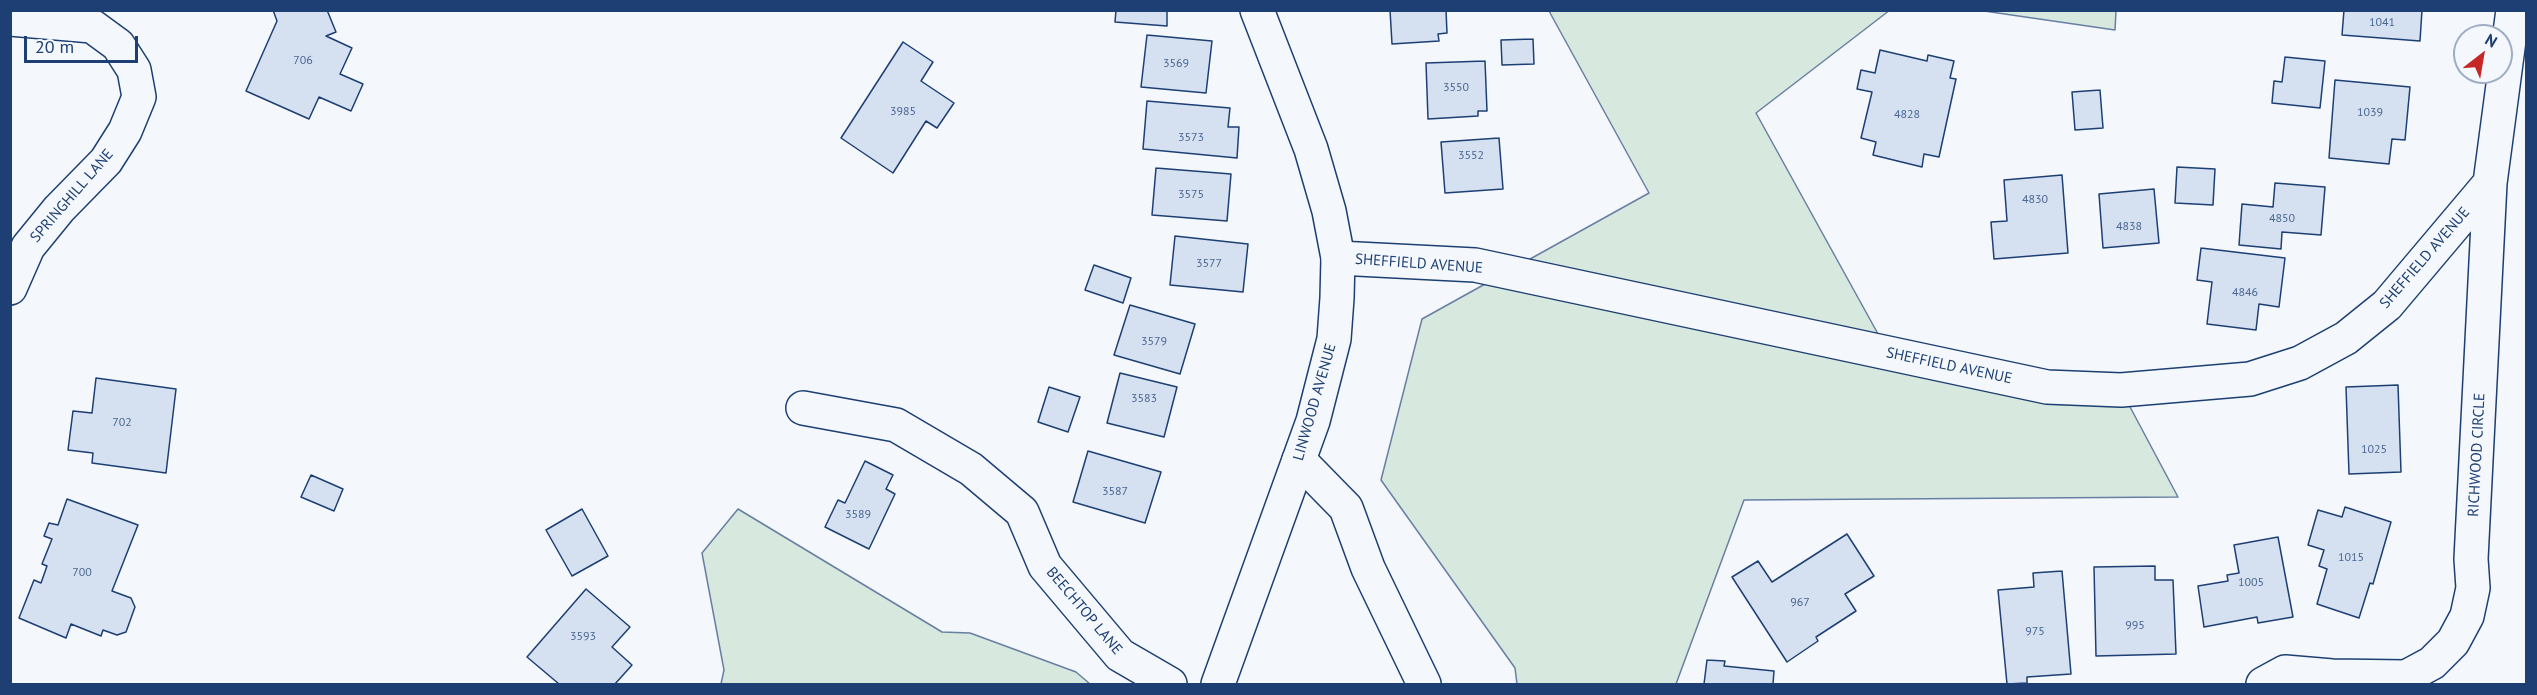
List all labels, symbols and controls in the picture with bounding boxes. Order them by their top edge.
house number: 1041 [2369,16,2395,30]
scale bar [27,24,141,62]
north arrow [2453,24,2513,84]
text: N [2482,29,2501,52]
text: 20 m [35,35,74,58]
house number: 706 [293,54,313,68]
house number: 3569 [1163,57,1189,71]
house number: 3550 [1443,81,1469,95]
house number: 3985 [890,105,916,119]
house number: 1039 [2357,106,2383,120]
house number: 4828 [1894,108,1920,122]
house number: 3573 [1178,131,1204,145]
street label: SPRINGHILL LANE [27,146,117,246]
house number: 3552 [1458,149,1484,163]
house number: 3575 [1178,188,1204,202]
house number: 4830 [2022,193,2048,207]
street label: SHEFFIELD AVENUE [2376,204,2474,312]
house number: 4850 [2269,212,2295,226]
house number: 4838 [2116,220,2142,234]
street label: SHEFFIELD AVENUE [1354,251,1484,277]
house number: 3577 [1196,257,1222,271]
house number: 4846 [2232,286,2258,300]
house number: 3579 [1141,335,1167,349]
street label: LINWOOD AVENUE [1290,341,1340,463]
street label: SHEFFIELD AVENUE [1884,344,2014,388]
house number: 3583 [1131,392,1157,406]
street label: RICHWOOD CIRCLE [2465,393,2489,517]
house number: 702 [112,416,132,430]
house number: 1025 [2361,443,2387,457]
house number: 3587 [1102,485,1128,499]
house number: 3589 [845,508,871,522]
house number: 1015 [2338,551,2364,565]
street label: BEECHTOP LANE [1042,564,1126,658]
house number: 700 [72,566,92,580]
house number: 1005 [2238,576,2264,590]
house number: 967 [1790,596,1810,610]
house number: 995 [2125,619,2145,633]
house number: 975 [2025,625,2045,639]
house number: 3593 [570,630,596,644]

